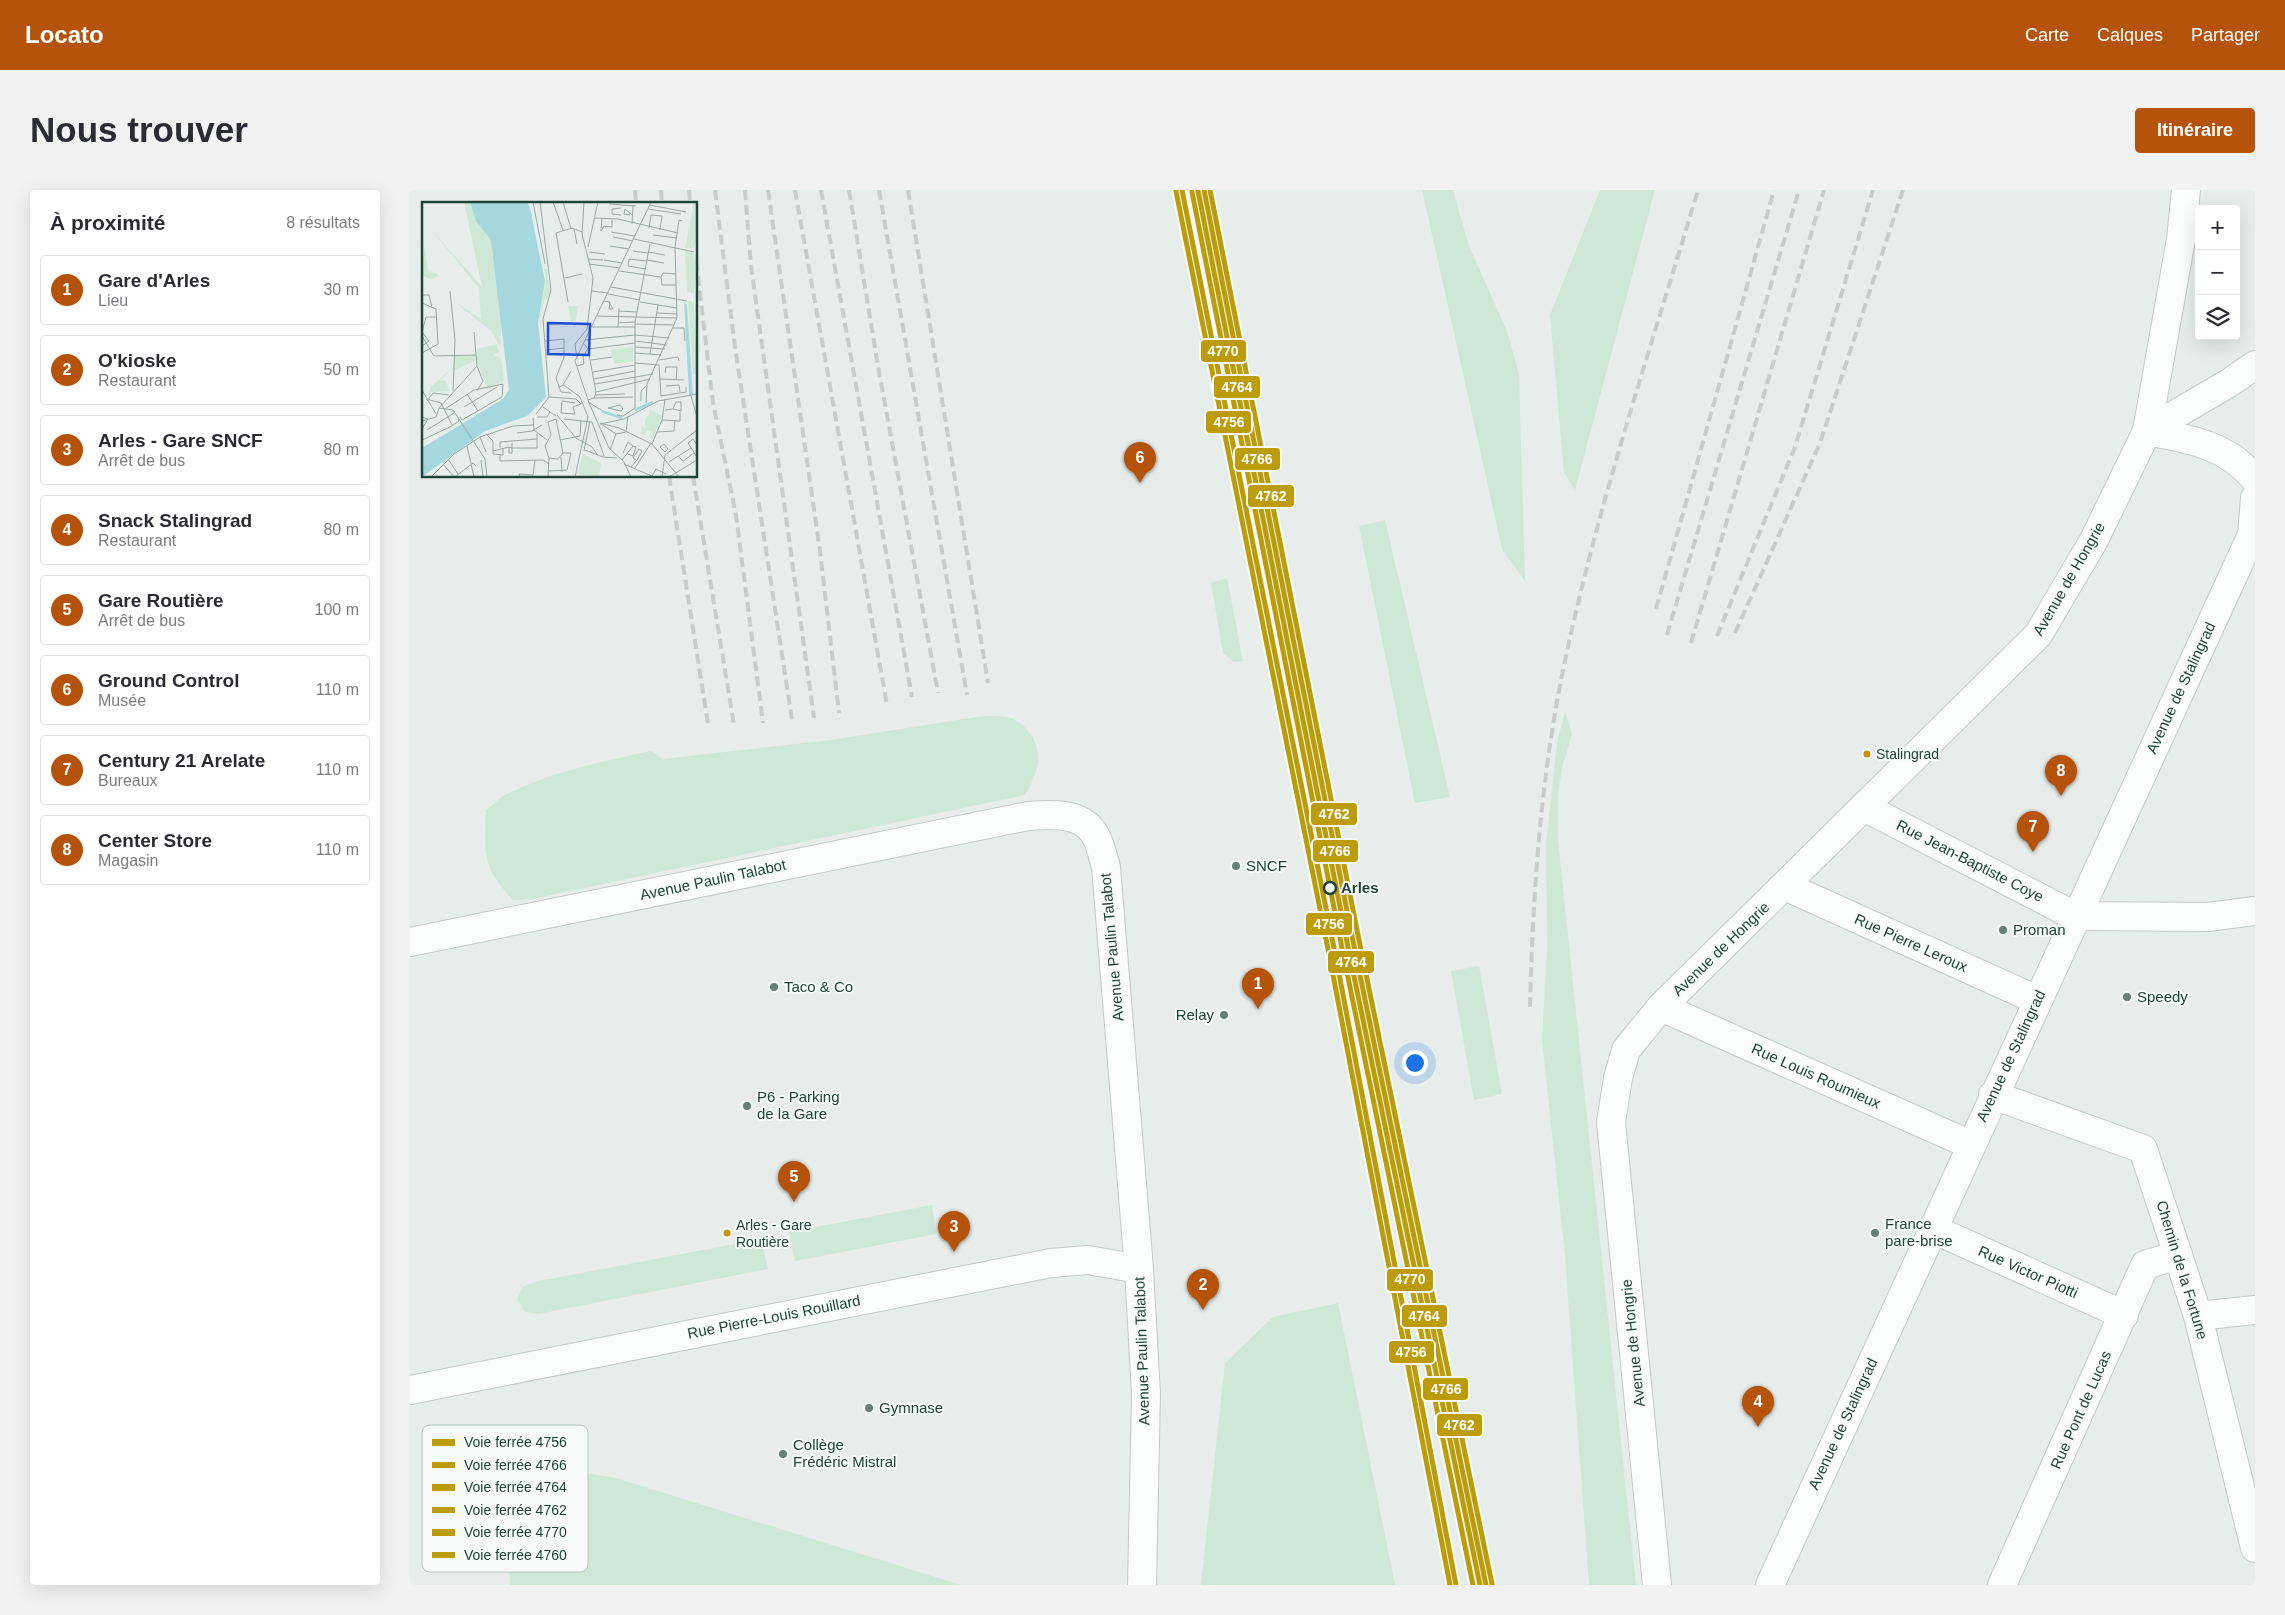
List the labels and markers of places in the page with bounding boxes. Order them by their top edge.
pin: 6 [1124,442,1156,483]
place label: Stalingrad [1876,746,1939,762]
marker: Stalingrad [1862,749,1872,759]
pin: 8 [2045,755,2077,796]
pin: 7 [2017,811,2049,852]
place label: SNCF [1246,857,1287,874]
marker: SNCF [1230,860,1242,872]
place label: Arles [1341,879,1379,896]
marker: Arles [1323,881,1337,895]
place label: Proman [2013,921,2066,938]
marker: Proman [1997,924,2009,936]
pin: 1 [1242,968,1274,1009]
place label: Taco & Co [784,978,853,995]
marker: Taco & Co [768,981,780,993]
place label: Speedy [2137,988,2188,1005]
marker: Speedy [2121,991,2133,1003]
place label: Relay [1176,1006,1214,1023]
marker: Relay [1218,1009,1230,1021]
place label: P6 - Parking de la Gare [757,1088,840,1122]
marker: P6 - Parking de la Gare [741,1100,753,1112]
pin: 5 [778,1161,810,1202]
pin: 3 [938,1211,970,1252]
place label: France pare-brise [1885,1215,1953,1249]
place label: Arles - Gare Routière [736,1217,812,1250]
marker: France pare-brise [1869,1227,1881,1239]
marker: Arles - Gare Routière [722,1228,732,1238]
pin: 2 [1187,1269,1219,1310]
pin: 4 [1742,1386,1774,1427]
place label: Gymnase [879,1399,943,1416]
marker: Gymnase [863,1402,875,1414]
place label: Collège Frédéric Mistral [793,1436,896,1470]
marker: Collège Frédéric Mistral [777,1448,789,1460]

